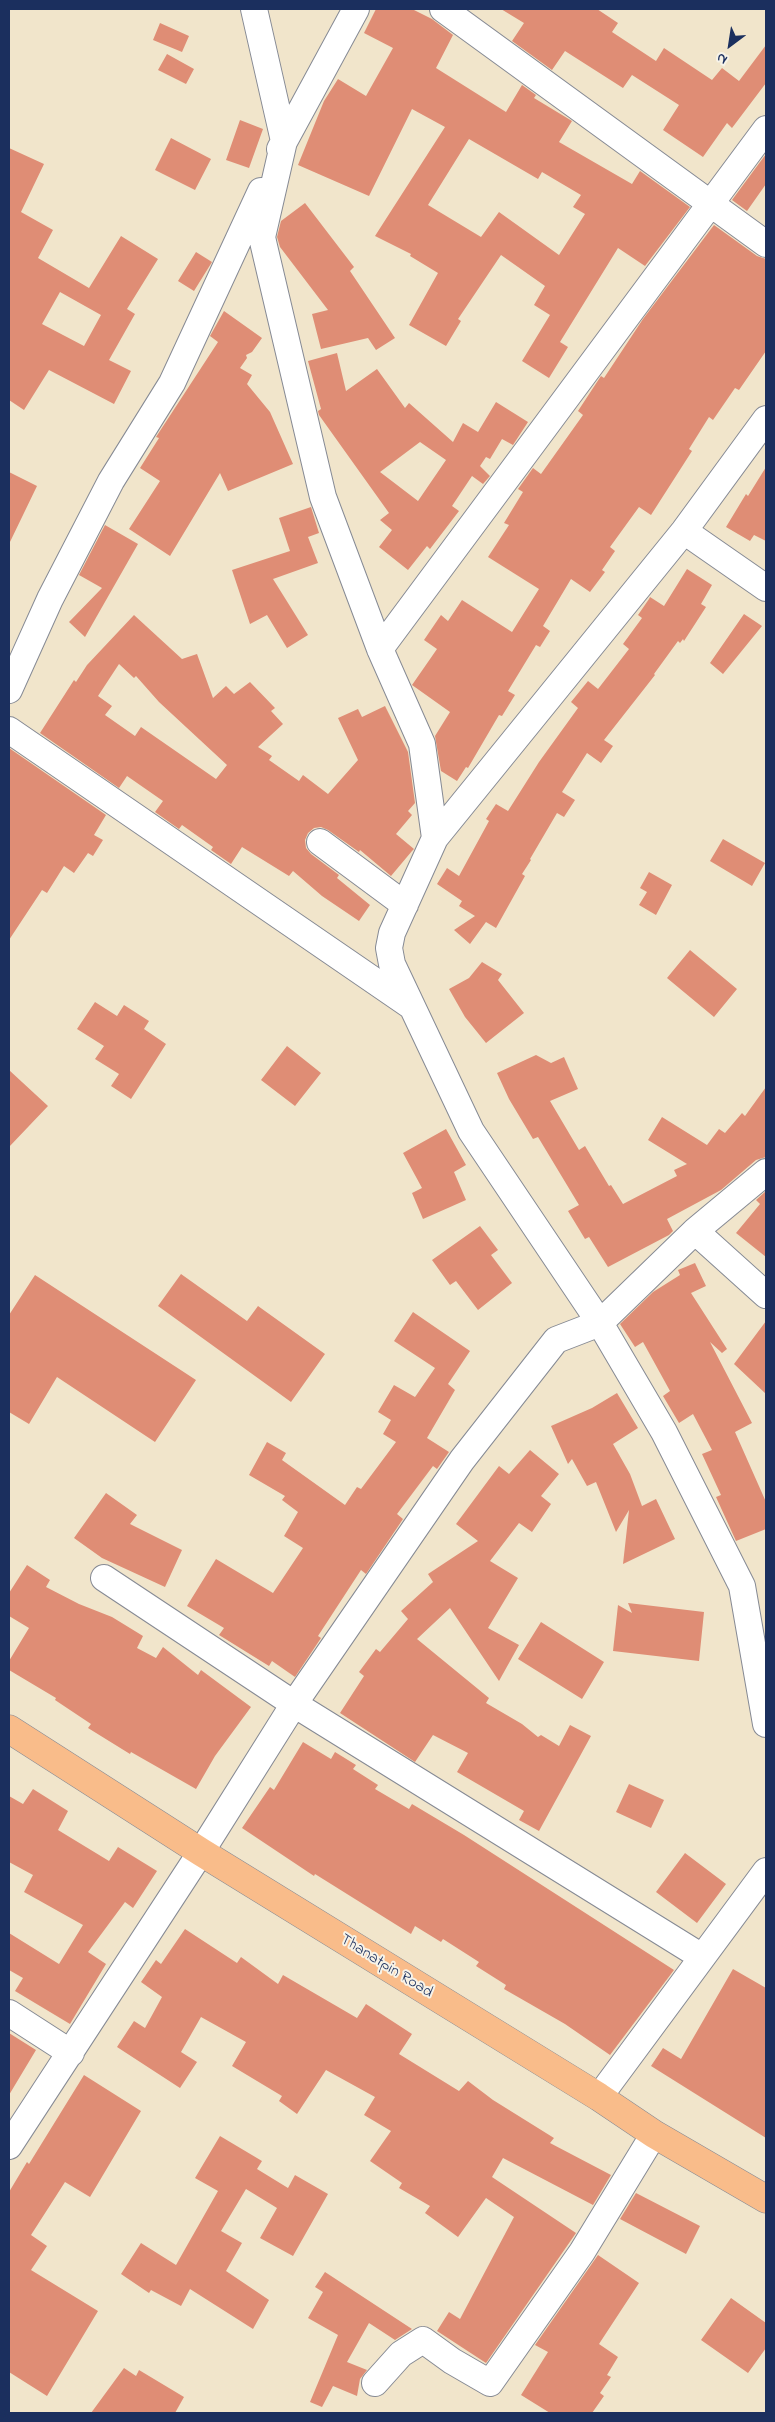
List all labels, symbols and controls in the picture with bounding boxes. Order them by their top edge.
north arrow [705,20,755,70]
text: N [713,47,731,70]
street label: Thanatpin Road [336,1931,436,2003]

